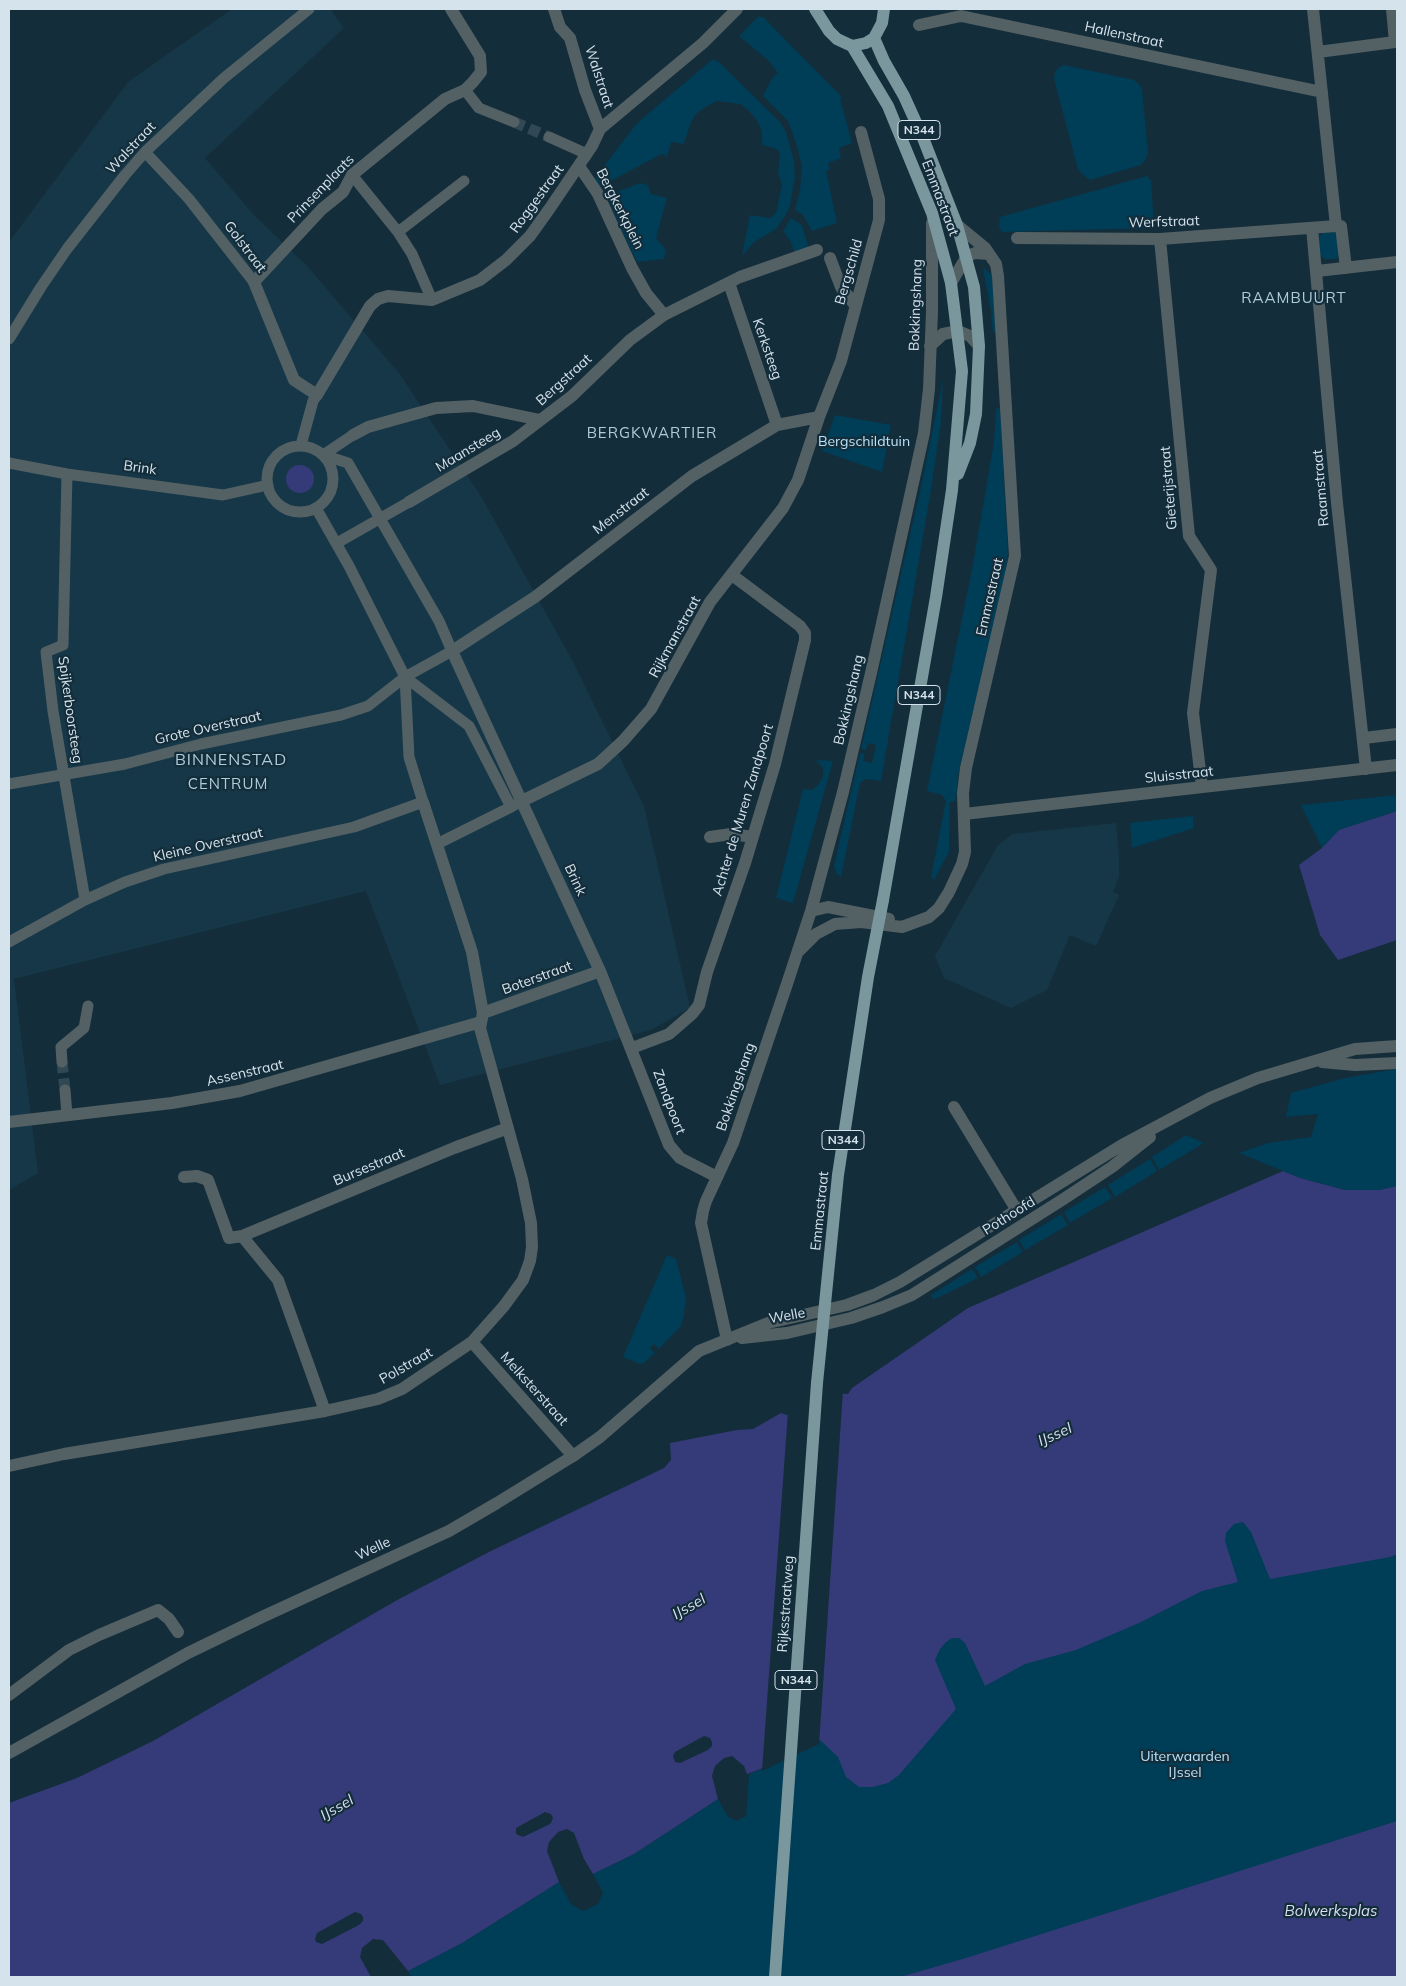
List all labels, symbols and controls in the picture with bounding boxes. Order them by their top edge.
street label: Hallenstraat [1083,18,1165,52]
street label: Walstraat [581,44,617,110]
street label: Walstraat [103,119,159,177]
road number: N344 [898,120,940,140]
street label: Prinsenplaats [284,151,358,227]
street label: Emmastraat [918,158,962,238]
street label: Roggestraat [507,161,567,237]
street label: Bergkerkplein [592,166,648,252]
street label: Werfstraat [1128,212,1200,232]
street label: Golstraat [220,218,270,276]
street label: Bergschild [832,237,866,307]
street label: Bokkingshang [906,259,926,351]
district label: RAAMBUURT [1240,289,1348,307]
street label: Kerksteeg [749,316,785,382]
street label: Bergstraat [533,351,595,409]
street label: Maansteeg [433,424,503,476]
district label: BERGKWARTIER [585,424,719,442]
park label: Bergschildtuin [818,434,910,450]
street label: Gieterijstraat [1157,446,1181,530]
street label: Raamstraat [1309,449,1333,527]
street label: Brink [122,457,158,479]
street label: Menstraat [590,484,652,538]
street label: Emmastraat [973,556,1007,638]
street label: Rijkmanstraat [646,593,704,681]
street label: Bokkingshang [830,653,868,747]
street label: Spijkerboorsteeg [54,655,86,765]
road number: N344 [898,686,940,704]
street label: Grote Overstraat [153,708,263,748]
street label: Achter de Muren Zandpoort [709,722,777,898]
district label: BINNENSTAD [174,750,288,770]
street label: Sluisstraat [1144,763,1214,787]
district label: CENTRUM [187,775,269,793]
street label: Kleine Overstraat [152,824,264,866]
street label: Brink [560,861,590,899]
street label: Boterstraat [500,958,574,998]
street label: Bokkingshang [713,1041,759,1133]
street label: Assenstraat [205,1056,285,1090]
street label: Zandpoort [649,1067,689,1137]
road number: N344 [822,1130,864,1150]
street label: Bursestraat [331,1144,407,1190]
street label: Emmastraat [807,1170,833,1252]
street label: Pothoofd [980,1193,1038,1239]
street label: Welle [767,1305,807,1327]
street label: Polstraat [376,1344,436,1388]
street label: Melksterstraat [497,1349,571,1429]
water label: IJssel [1035,1420,1075,1450]
street label: Welle [353,1534,393,1564]
street label: Rijksstraatweg [774,1555,798,1653]
water label: IJssel [669,1590,709,1624]
road number: N344 [775,1670,817,1690]
park label: Uiterwaarden IJssel [1140,1749,1230,1781]
water label: IJssel [317,1791,357,1825]
water label: Bolwerksplas [1285,1902,1377,1920]

